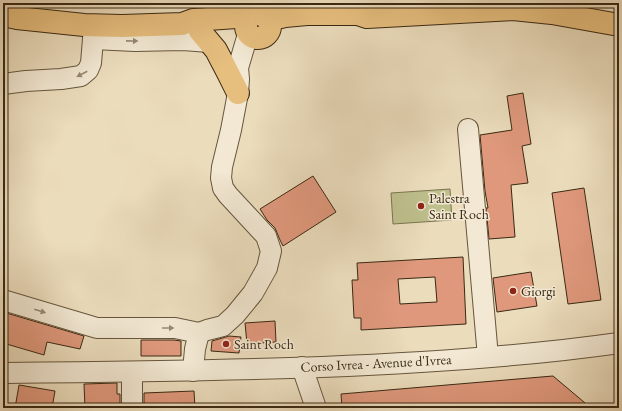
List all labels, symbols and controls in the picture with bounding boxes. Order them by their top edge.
one-way arrow [126,38,139,44]
one-way arrow [76,71,88,77]
place label: Palestra Saint Roch [429,189,489,223]
marker: Palestra Saint Roch [416,201,426,211]
place label: Giorgi [521,282,556,300]
marker: Giorgi [508,286,518,296]
one-way arrow [35,308,47,314]
one-way arrow [162,324,174,331]
place label: Saint Roch [234,335,294,353]
marker: Saint Roch [221,339,231,349]
street label: Corso Ivrea - Avenue d'Ivrea [300,350,452,376]

